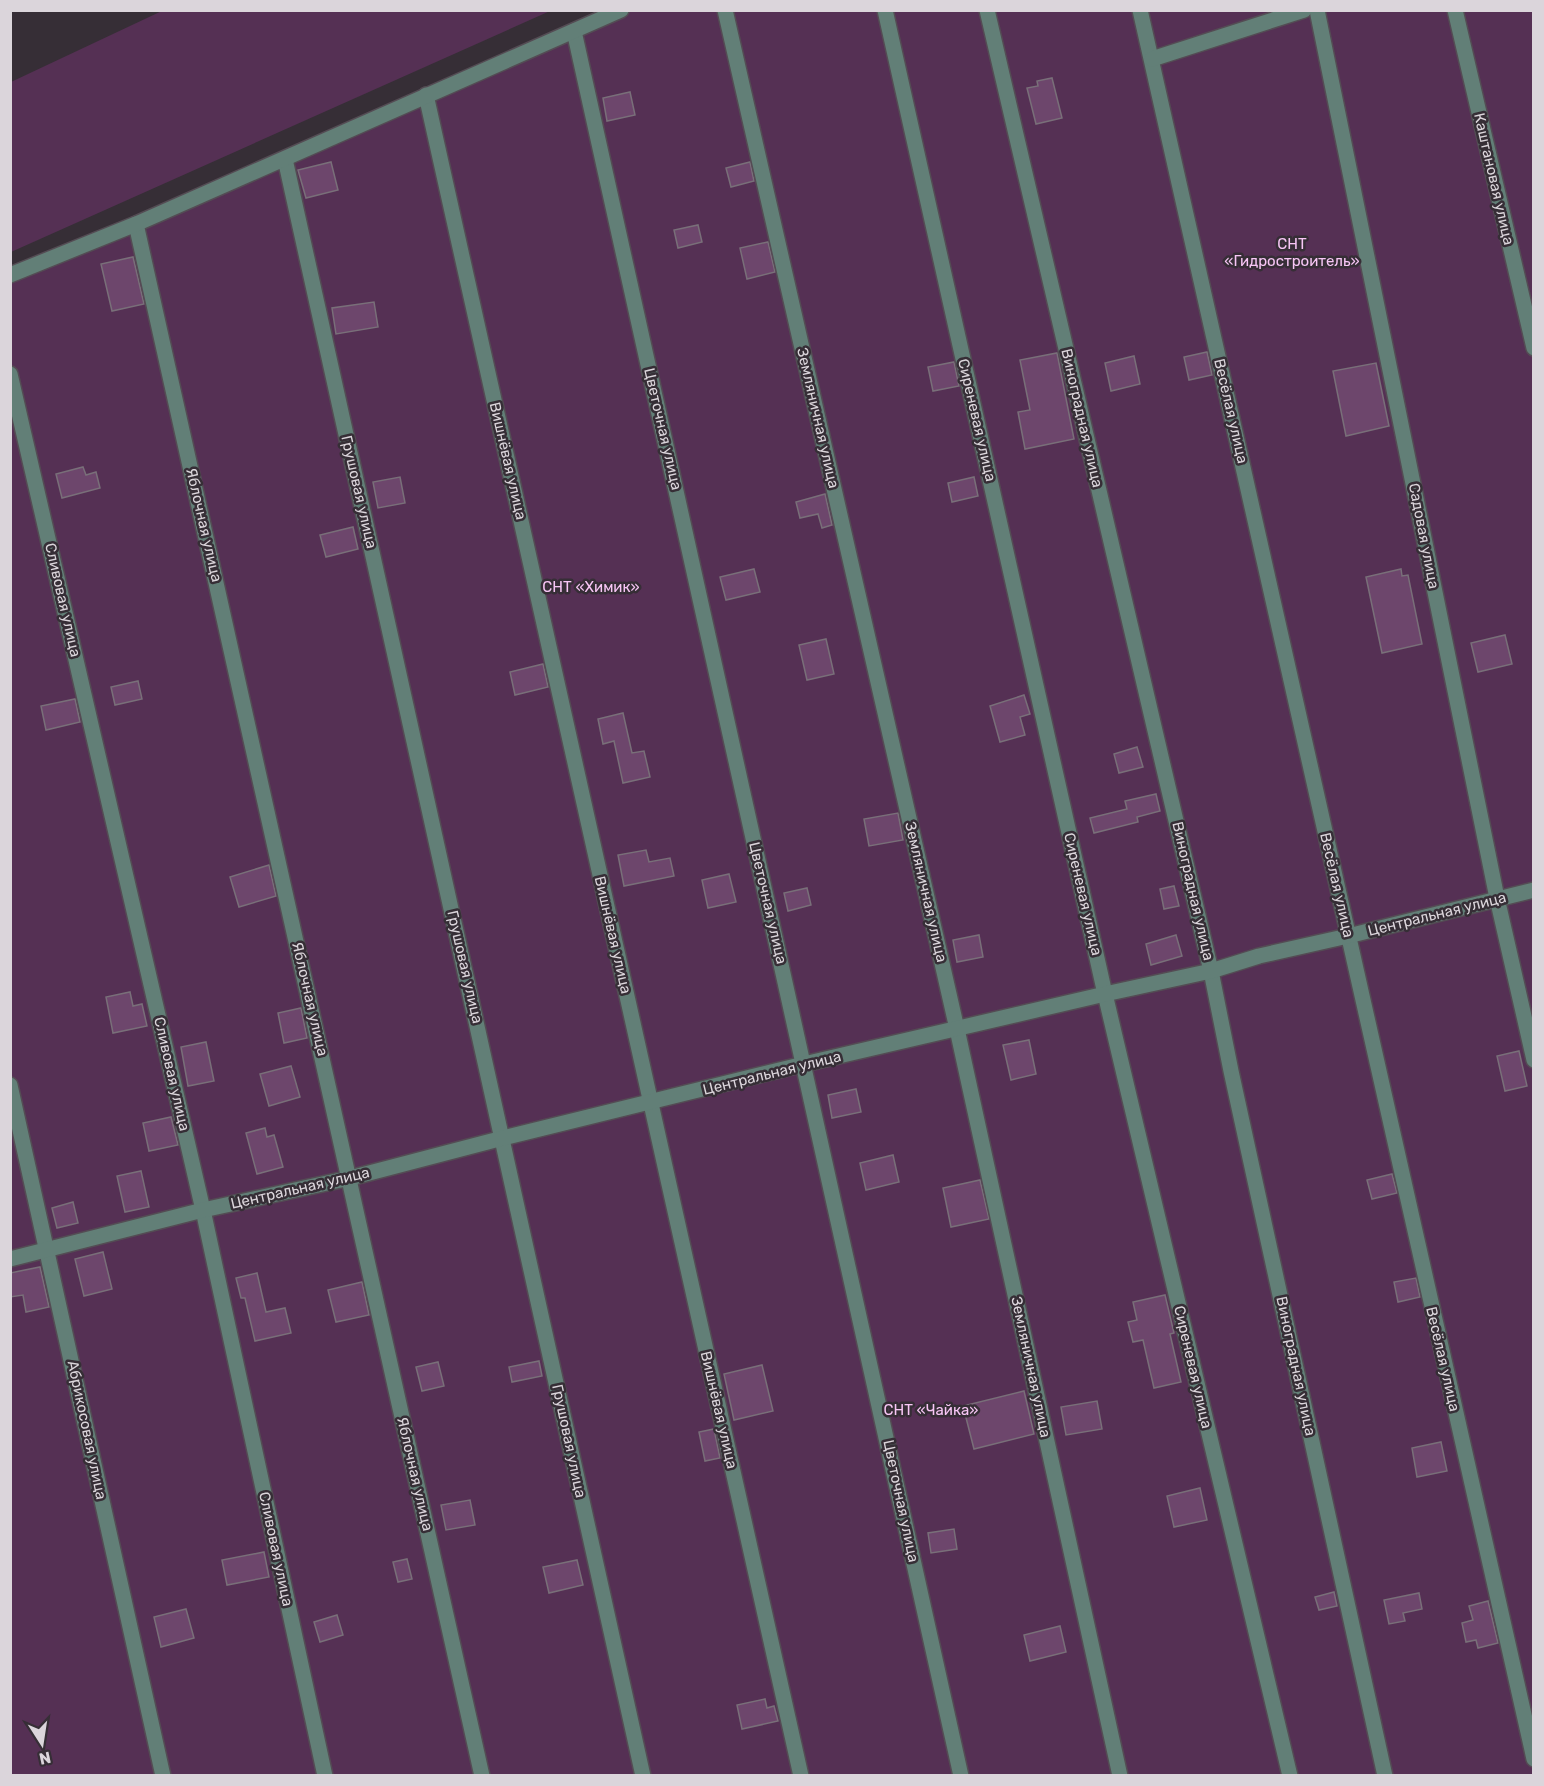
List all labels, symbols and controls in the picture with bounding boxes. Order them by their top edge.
street label: Каштановая улица [1470,111,1518,247]
park label: СНТ «Гидростроитель» [1224,235,1360,270]
street label: Земляничная улица [793,346,843,490]
street label: Виноградная улица [1057,347,1107,489]
street label: Сиреневая улица [954,357,1000,483]
street label: Весёлая улица [1210,357,1252,465]
street label: Цветочная улица [640,366,686,492]
street label: Вишнёвая улица [486,400,530,522]
street label: Грушовая улица [337,434,381,550]
street label: Яблочная улица [182,466,226,584]
street label: Садовая улица [1405,481,1443,591]
street label: Сливовая улица [41,541,85,659]
park label: СНТ «Химик» [542,578,640,596]
street label: Земляничная улица [901,820,951,964]
street label: Виноградная улица [1168,820,1218,962]
street label: Сиреневая улица [1060,831,1106,957]
street label: Весёлая улица [1316,831,1358,939]
street label: Цветочная улица [745,840,791,966]
street label: Вишнёвая улица [591,874,635,996]
street label: Центральная улица [1366,888,1508,940]
street label: Грушовая улица [443,909,487,1025]
street label: Яблочная улица [288,940,332,1058]
street label: Сливовая улица [150,1015,194,1133]
street label: Центральная улица [701,1047,843,1099]
street label: Центральная улица [229,1163,371,1213]
street label: Земляничная улица [1007,1295,1055,1439]
street label: Виноградная улица [1272,1295,1320,1437]
street label: Сиреневая улица [1170,1304,1216,1430]
street label: Весёлая улица [1422,1305,1464,1413]
street label: Вишнёвая улица [697,1349,741,1471]
street label: Абрикосовая улица [63,1359,111,1501]
street label: Грушовая улица [548,1383,590,1499]
park label: СНТ «Чайка» [884,1401,978,1419]
street label: Яблочная улица [393,1415,437,1533]
street label: Цветочная улица [879,1438,923,1564]
street label: Сливовая улица [255,1490,297,1608]
north arrow [12,1714,72,1774]
text: N [37,1748,53,1769]

